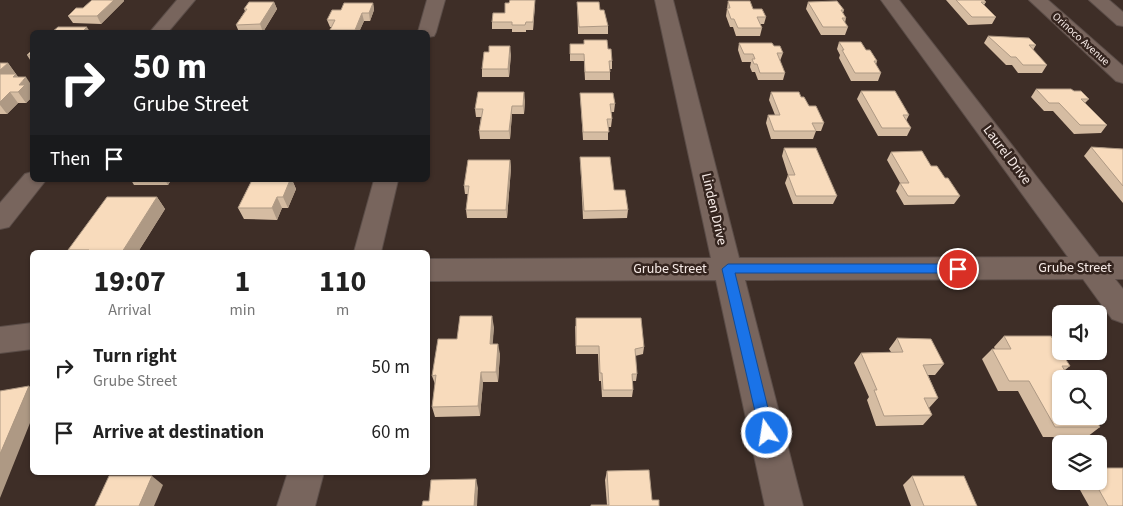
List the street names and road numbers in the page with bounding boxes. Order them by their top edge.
street label: Orinoco Avenue [1049,9,1113,69]
street label: Laurel Drive [978,121,1036,189]
street label: Linden Drive [696,171,732,247]
street label: Grube Street [1038,258,1112,278]
street label: Grube Street [633,259,707,279]

